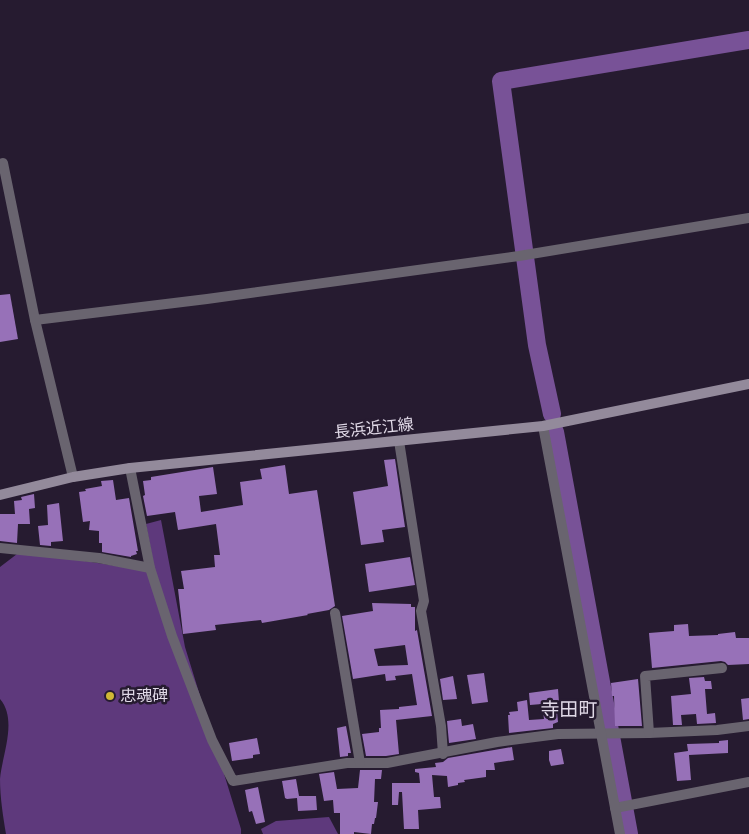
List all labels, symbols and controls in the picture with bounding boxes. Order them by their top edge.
street label: 長浜近江線 [333,415,415,443]
place label: 忠魂碑 [120,687,168,706]
marker: 忠魂碑 [104,690,116,702]
district label: 寺田町 [540,699,598,722]

